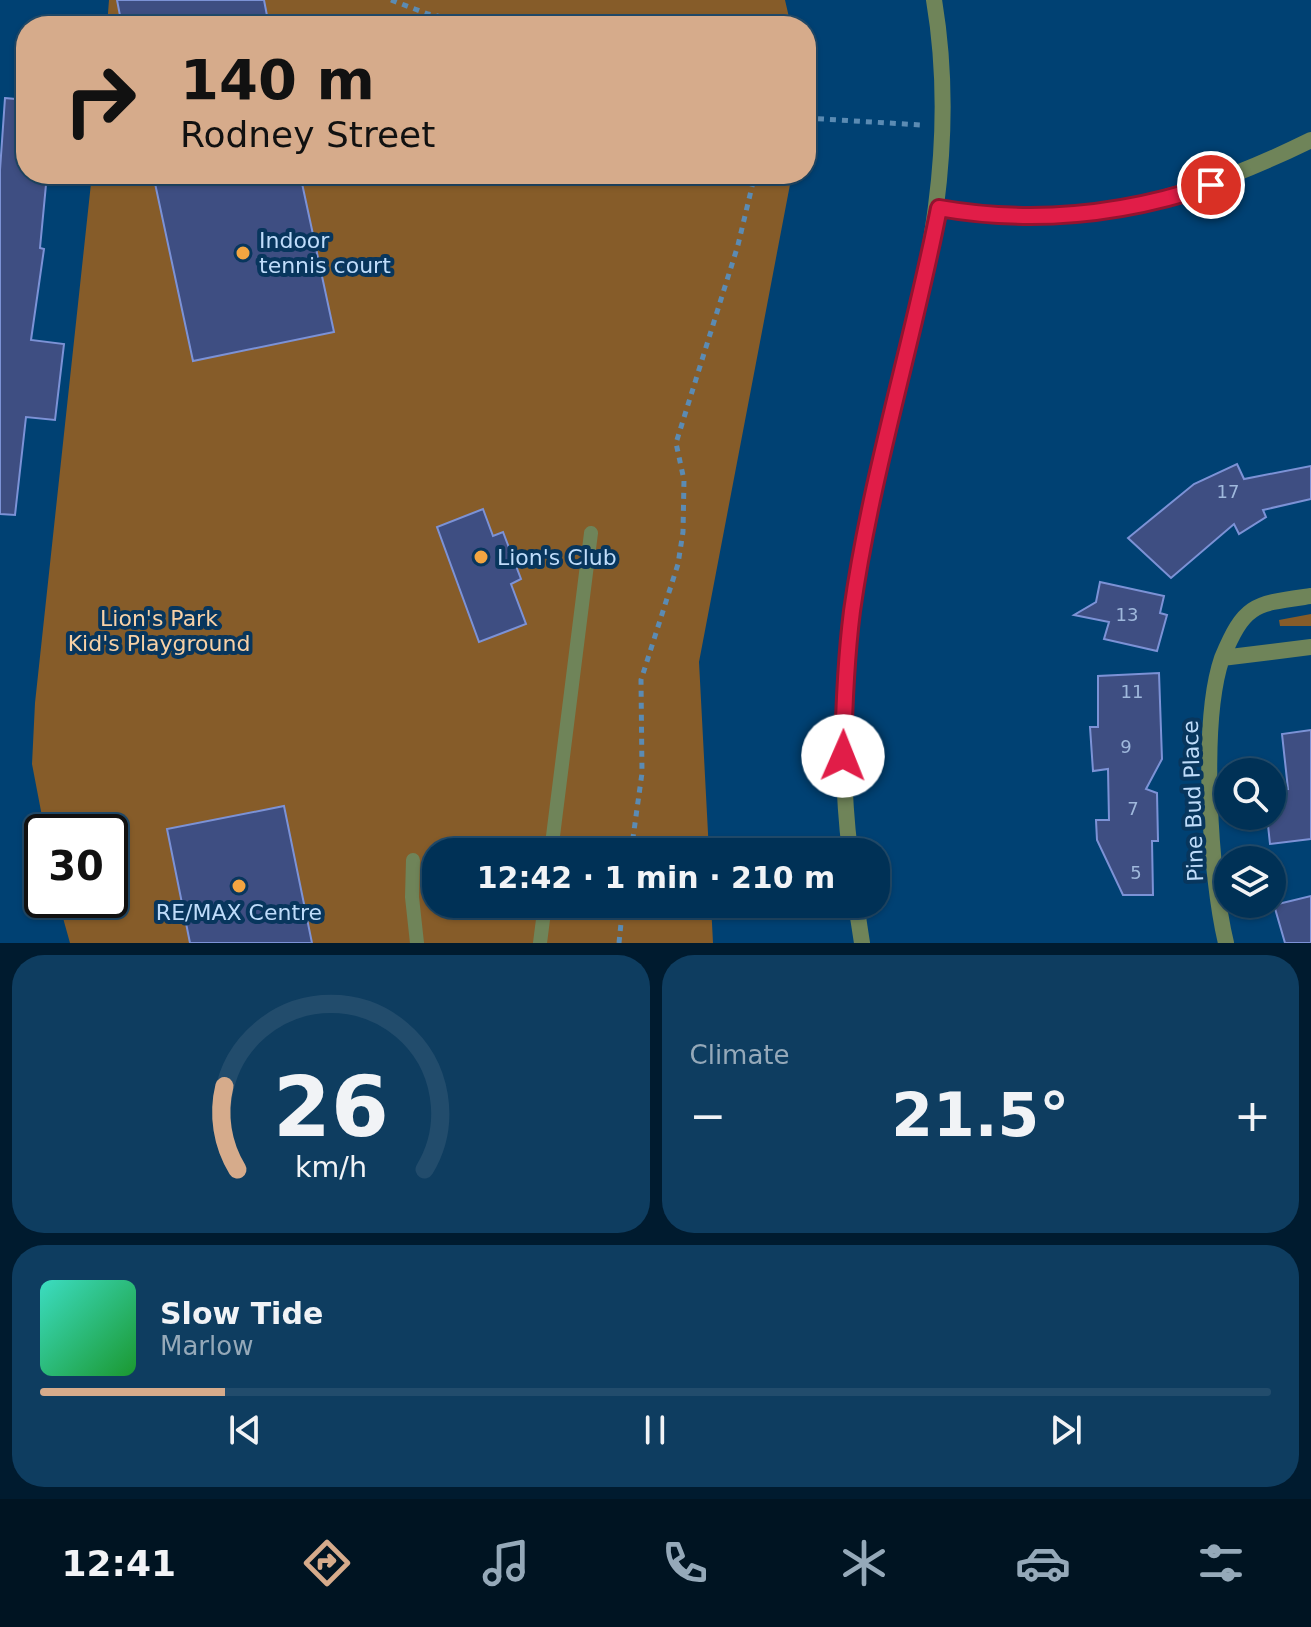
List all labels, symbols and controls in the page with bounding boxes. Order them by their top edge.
text: 140 m [180,47,375,112]
icon: right [48,48,152,152]
text: Rodney Street [180,114,435,155]
pin [1177,151,1245,219]
icon: arrive [1189,163,1233,207]
place label: Indoor tennis court [259,228,391,278]
marker: Indoor tennis court [234,244,252,262]
house number: 17 [1217,481,1239,502]
place label: Lion's Club [497,545,617,570]
marker: Lion's Club [472,548,490,566]
house number: 13 [1116,604,1138,625]
park label: Lion's Park Kid's Playground [68,606,250,656]
house number: 11 [1121,681,1143,702]
position arrow [801,714,885,798]
street label: Pine Bud Place [1178,720,1208,882]
house number: 9 [1120,736,1132,757]
map controls [1214,758,1286,918]
button: search [1214,758,1286,830]
house number: 7 [1127,798,1139,819]
speed limit sign: 30 [24,814,128,918]
button: layers [1214,846,1286,918]
text: 12:42 · 1 min · 210 m [477,860,835,895]
house number: 5 [1130,862,1142,883]
marker: RE/MAX Centre [230,877,248,895]
place label: RE/MAX Centre [156,900,322,925]
text: Climate [690,1040,790,1070]
text: 26 [273,1059,389,1156]
text: 21.5° [891,1080,1069,1150]
text: − [690,1090,726,1141]
text: + [1234,1090,1271,1141]
text: km/h [295,1150,367,1184]
text: Slow Tide [160,1296,323,1331]
text: Marlow [160,1331,253,1361]
icon: previous [223,1408,267,1452]
icon: pause [633,1408,677,1452]
icon: next [1044,1408,1088,1452]
icon: directions [299,1535,355,1591]
icon: music [478,1535,534,1591]
icon: phone [657,1535,713,1591]
icon: climate [836,1535,892,1591]
icon: car [1015,1535,1071,1591]
icon: filters [1193,1535,1249,1591]
text: 12:41 [61,1543,176,1584]

